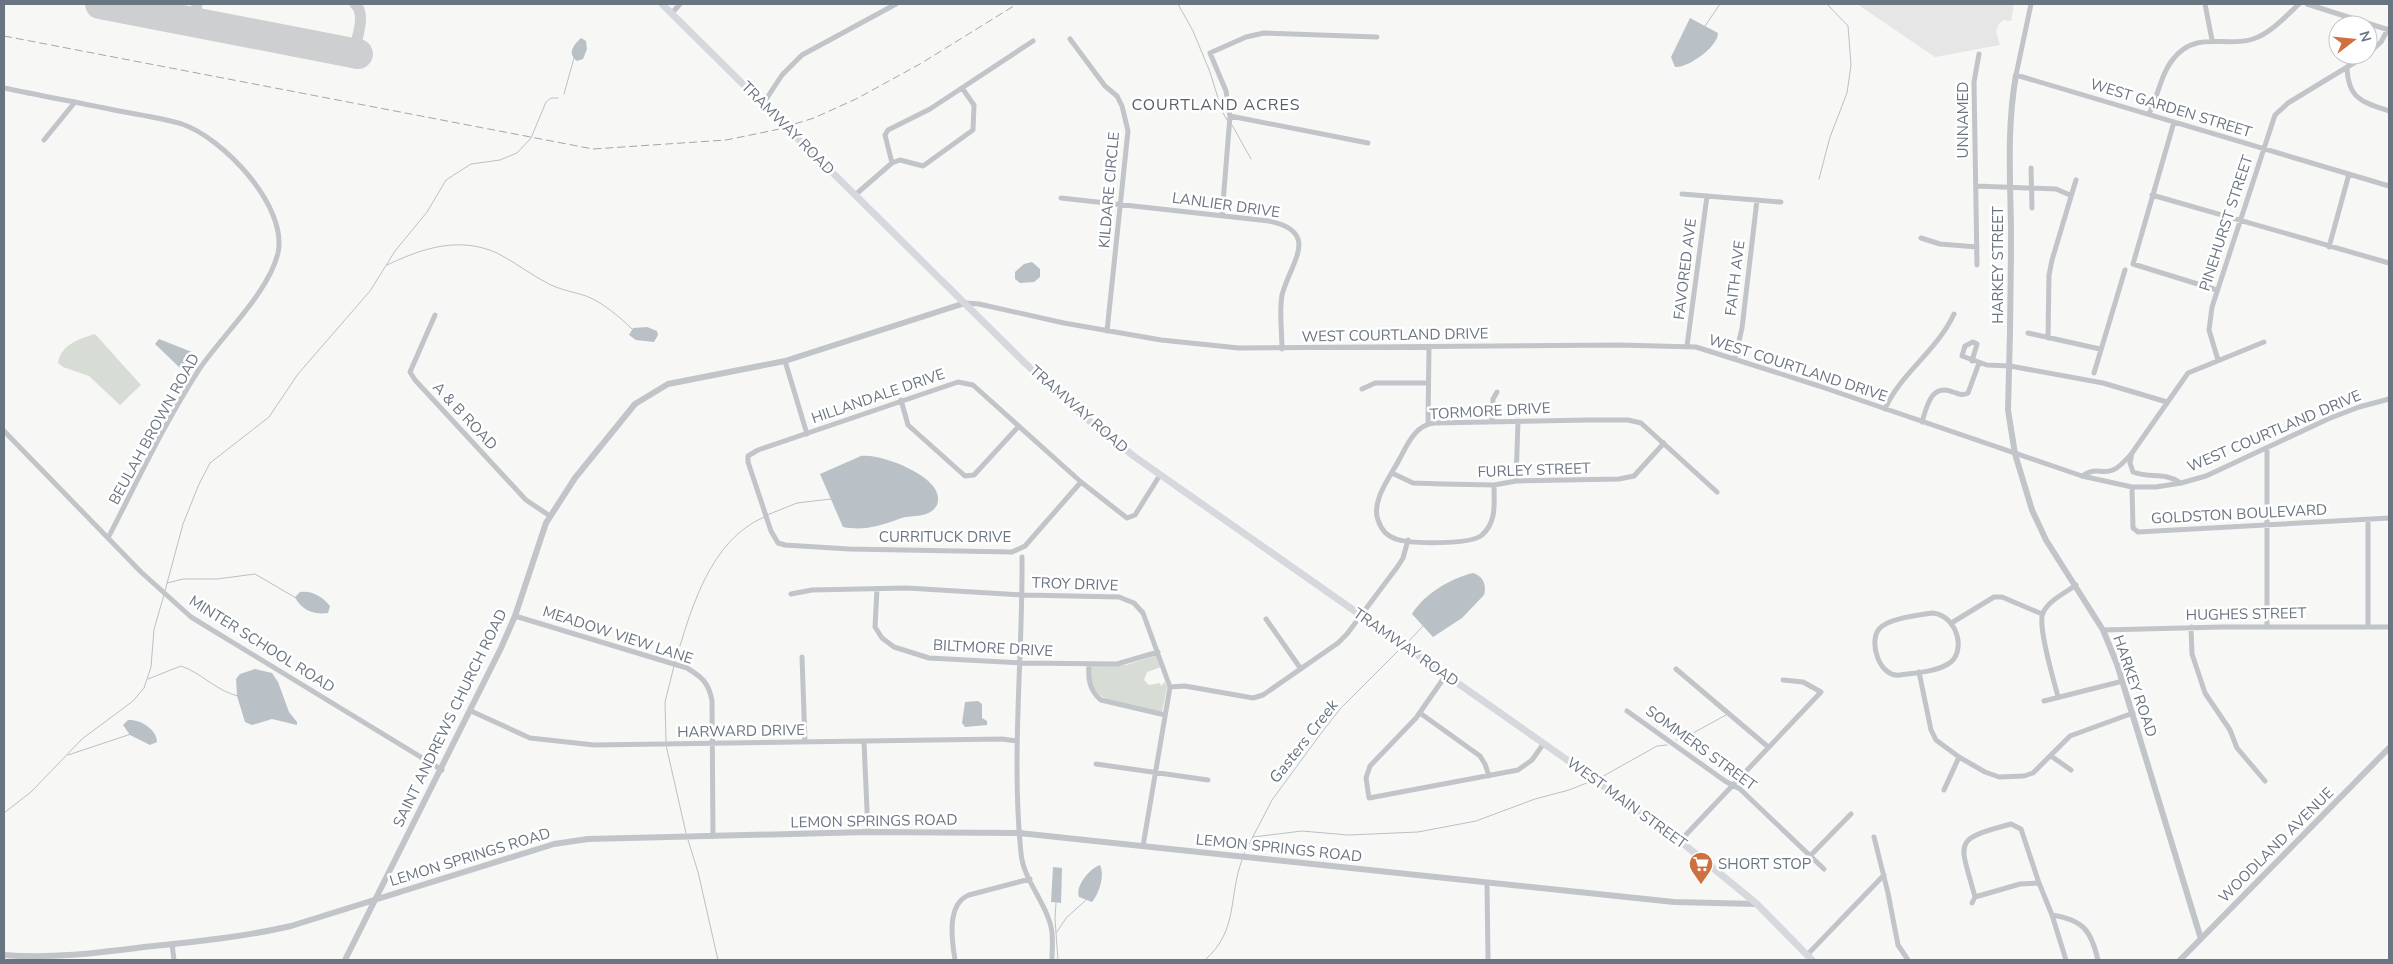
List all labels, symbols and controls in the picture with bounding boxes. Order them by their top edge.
north arrow [2328,15,2378,65]
text: N [2354,29,2376,44]
street label: WEST GARDEN STREET [2088,74,2254,142]
street label: TRAMWAY ROAD [737,77,839,179]
street label: UNNAMED [1953,82,1973,158]
district label: COURTLAND ACRES [1131,94,1301,116]
street label: KILDARE CIRCLE [1094,131,1124,249]
street label: PINEHURST STREET [2195,152,2257,294]
street label: LANLIER DRIVE [1171,188,1281,222]
street label: HARKEY STREET [1988,206,2008,324]
street label: FAVORED AVE [1669,217,1701,321]
street label: FAITH AVE [1720,239,1750,317]
street label: WEST COURTLAND DRIVE [1301,323,1489,347]
street label: WEST COURTLAND DRIVE [1706,330,1890,406]
street label: BEULAH BROWN ROAD [104,350,204,508]
street label: TRAMWAY ROAD [1025,361,1133,457]
street label: HILLANDALE DRIVE [809,364,947,428]
street label: A & B ROAD [428,378,502,454]
street label: WEST COURTLAND DRIVE [2184,385,2364,477]
street label: TORMORE DRIVE [1429,398,1551,424]
street label: FURLEY STREET [1477,458,1591,482]
street label: GOLDSTON BOULEVARD [2150,499,2328,529]
street label: CURRITUCK DRIVE [879,527,1011,547]
street label: TROY DRIVE [1031,572,1119,596]
street label: MINTER SCHOOL ROAD [185,591,339,697]
street label: MEADOW VIEW LANE [540,601,696,669]
street label: TRAMWAY ROAD [1349,603,1463,691]
street label: HUGHES STREET [2185,603,2307,625]
street label: SAINT ANDREWS CHURCH ROAD [388,606,512,830]
street label: HARKEY ROAD [2108,632,2162,740]
street label: BILTMORE DRIVE [932,635,1054,661]
water label: Gasters Creek [1264,694,1344,788]
street label: SOMMERS STREET [1641,701,1761,795]
street label: HARWARD DRIVE [677,720,805,742]
street label: WEST MAIN STREET [1563,753,1691,853]
street label: WOODLAND AVENUE [2214,783,2338,907]
street label: LEMON SPRINGS ROAD [790,810,958,832]
street label: LEMON SPRINGS ROAD [387,823,553,891]
street label: LEMON SPRINGS ROAD [1195,829,1363,867]
supermarket icon: SHORT STOP [1688,851,1714,885]
place label: SHORT STOP [1718,854,1812,874]

